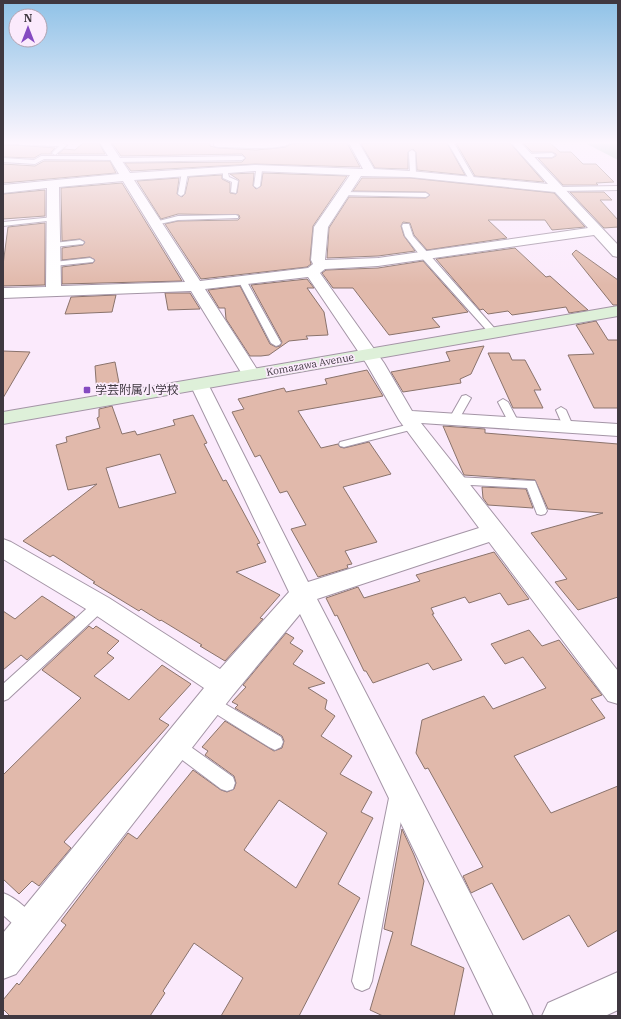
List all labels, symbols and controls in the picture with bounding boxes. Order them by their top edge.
north arrow [8,8,48,48]
text: N [24,11,33,25]
street label: Komazawa Avenue [265,350,355,379]
place label: 学芸附属小学校 [95,382,179,397]
marker: 学芸附属小学校 [82,385,92,395]

